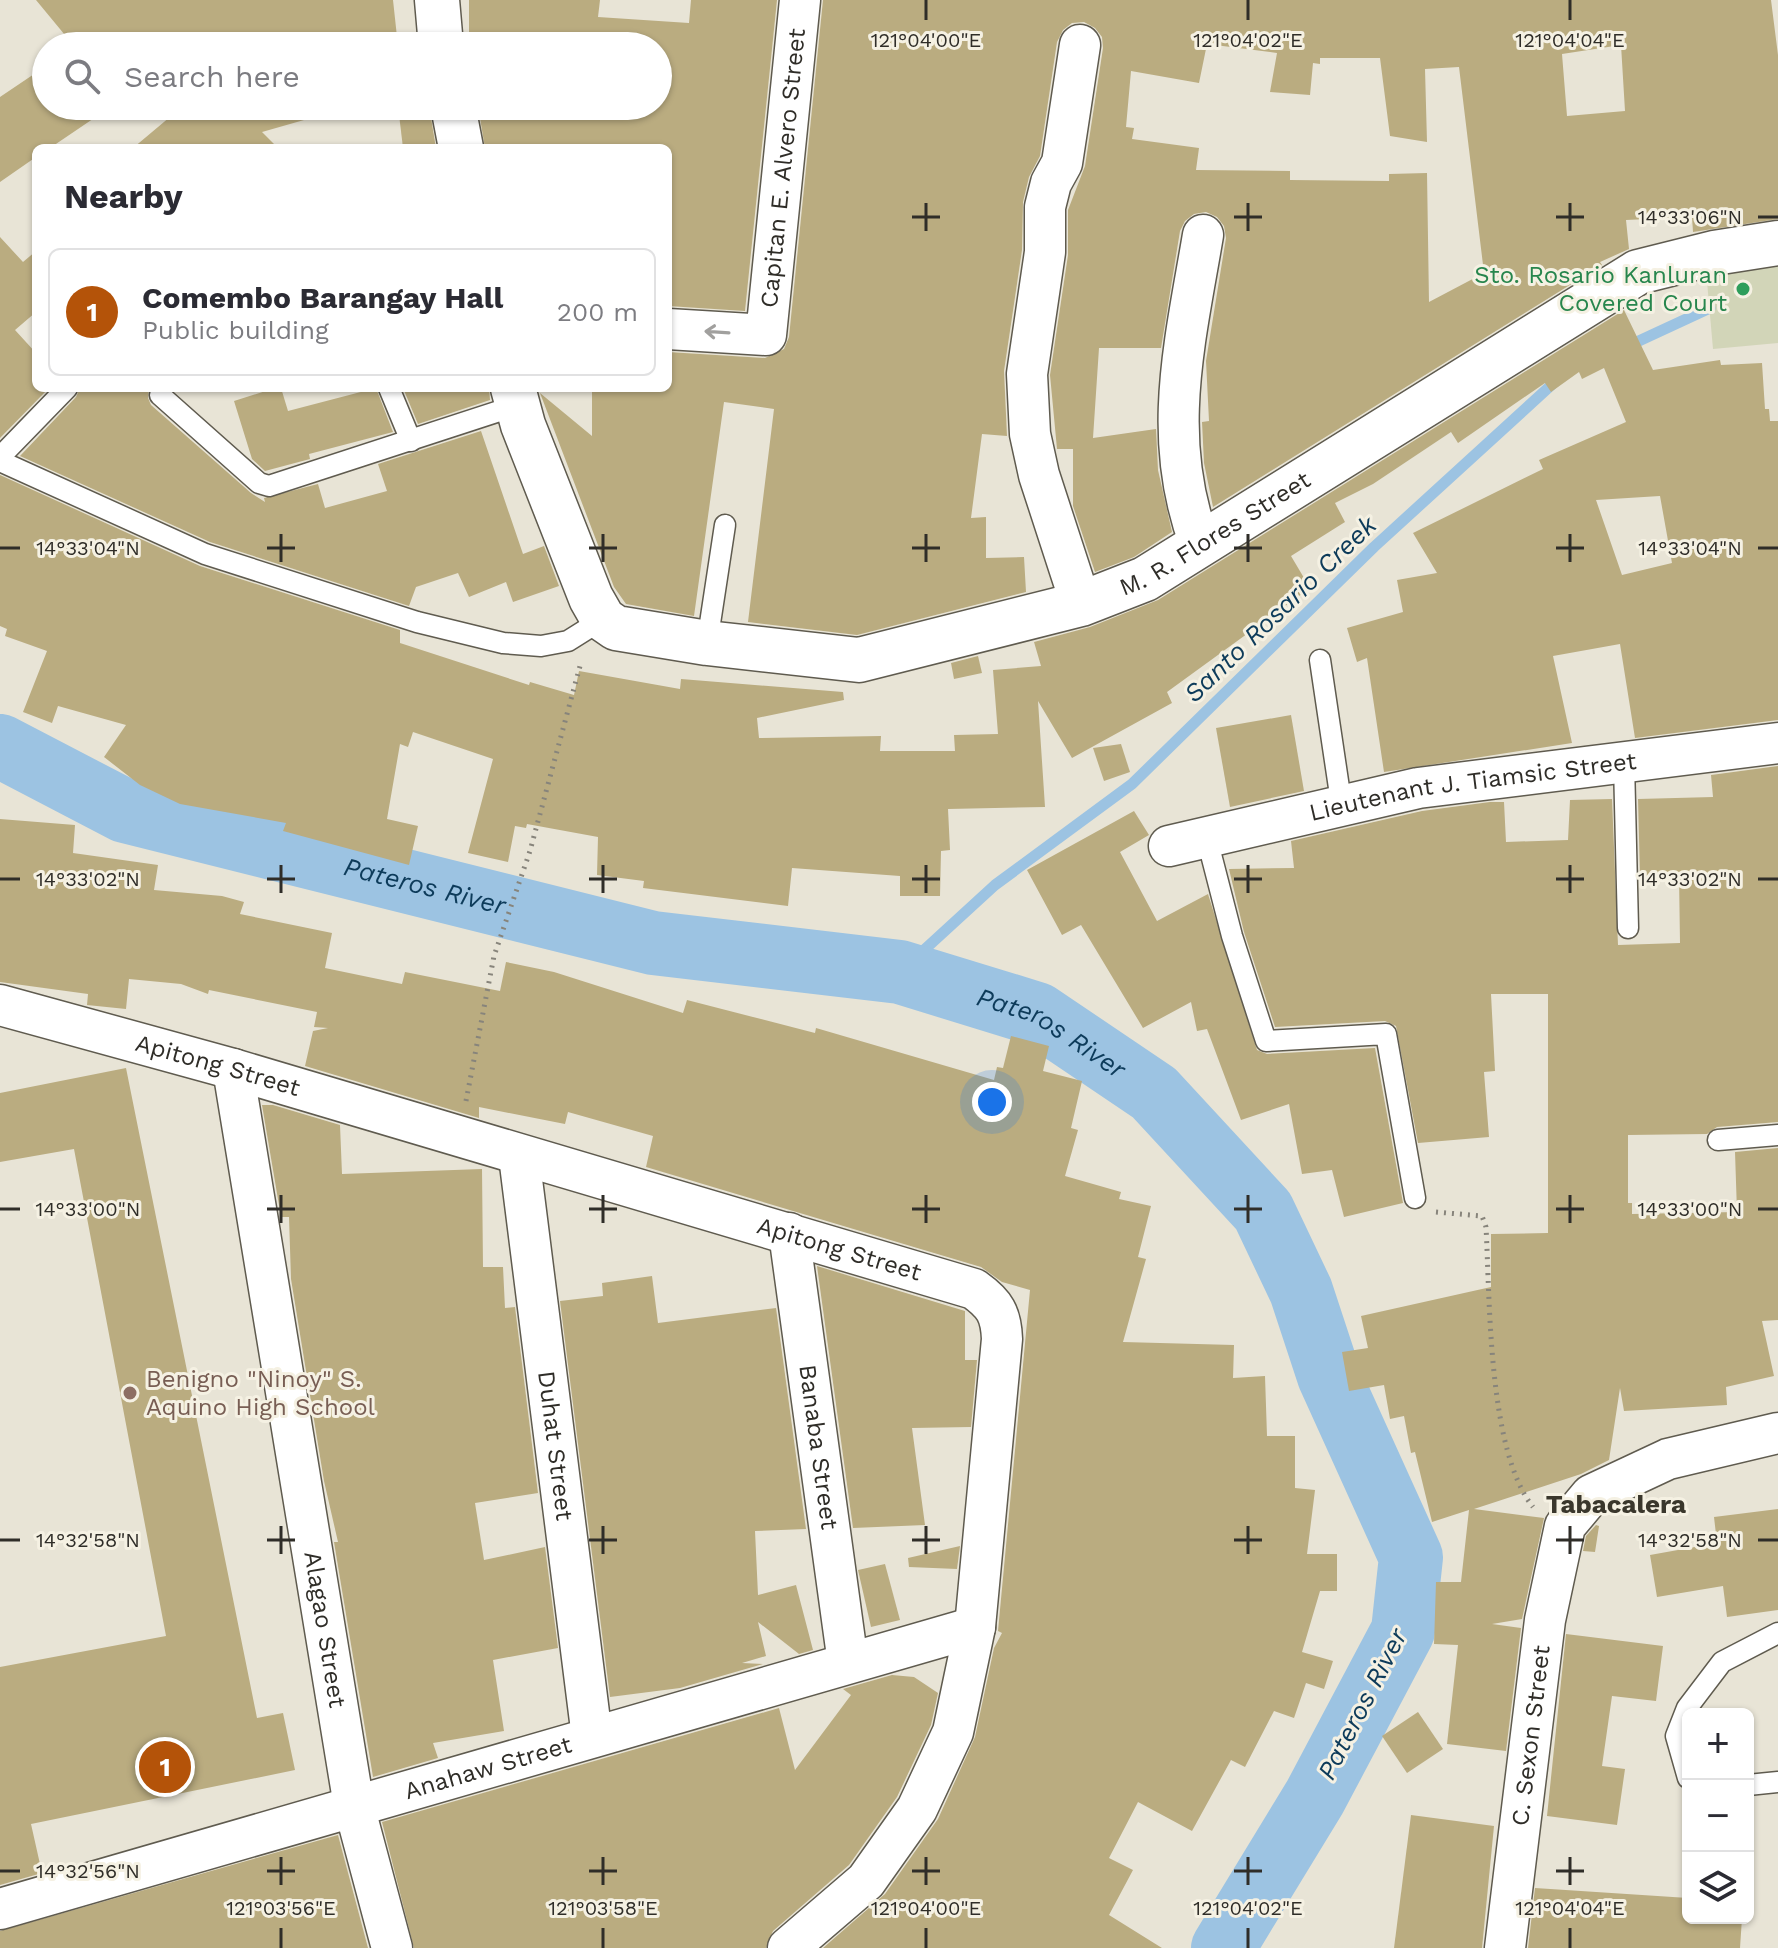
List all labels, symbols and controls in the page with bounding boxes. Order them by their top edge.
street label: Capitan E. Alvero Street [755,27,811,309]
text: 121°04'00"E [871,28,981,52]
text: 121°04'02"E [1193,28,1303,52]
text: 121°04'04"E [1515,28,1625,52]
search box [32,32,672,120]
icon: search [60,54,104,98]
text: Search here [124,59,300,94]
text: Nearby [64,176,183,216]
text: 14°33'06"N [1638,205,1742,229]
place label: Sto. Rosario Kanluran Covered Court [1474,261,1727,317]
text: Comembo Barangay Hall [142,280,503,315]
marker: Sto. Rosario Kanluran Covered Court [1734,280,1752,298]
text: 1 [86,297,98,327]
text: 200 m [557,297,638,327]
text: Public building [142,315,329,345]
one-way arrow [704,324,731,339]
street label: M. R. Flores Street [1115,466,1316,602]
water label: Santo Rosario Creek [1178,509,1383,708]
text: 14°33'04"N [36,536,140,560]
text: 14°33'04"N [1638,536,1742,560]
street label: Lieutenant J. Tiamsic Street [1306,747,1638,827]
water label: Pateros River [341,851,510,921]
text: 14°33'02"N [36,867,140,891]
text: 14°33'02"N [1638,867,1742,891]
water label: Pateros River [973,981,1132,1085]
street label: Apitong Street [132,1029,303,1102]
your location [972,1082,1012,1122]
text: 14°33'00"N [36,1197,140,1221]
text: 14°33'00"N [1638,1197,1742,1221]
street label: Apitong Street [754,1211,925,1287]
street label: Banaba Street [793,1363,844,1531]
place label: Benigno "Ninoy" S. Aquino High School [146,1365,376,1421]
street label: Duhat Street [532,1369,579,1522]
marker: Benigno "Ninoy" S. Aquino High School [121,1384,139,1402]
district label: Tabacalera [1546,1489,1686,1519]
text: 14°32'58"N [36,1528,140,1552]
text: 14°32'58"N [1638,1528,1742,1552]
street label: Alagao Street [298,1549,352,1710]
water label: Pateros River [1311,1623,1413,1785]
street label: C. Sexon Street [1506,1644,1556,1827]
map controls [1682,1708,1754,1924]
button: + [1682,1708,1754,1780]
street label: Anahaw Street [401,1730,575,1805]
pin: 1 [139,1737,191,1797]
button: − [1682,1780,1754,1852]
button: layers [1682,1852,1754,1924]
text: 14°32'56"N [36,1859,140,1883]
text: 121°03'56"E [226,1896,336,1920]
text: 121°03'58"E [548,1896,658,1920]
text: 121°04'00"E [871,1896,981,1920]
text: 121°04'02"E [1193,1896,1303,1920]
text: 121°04'04"E [1515,1896,1625,1920]

